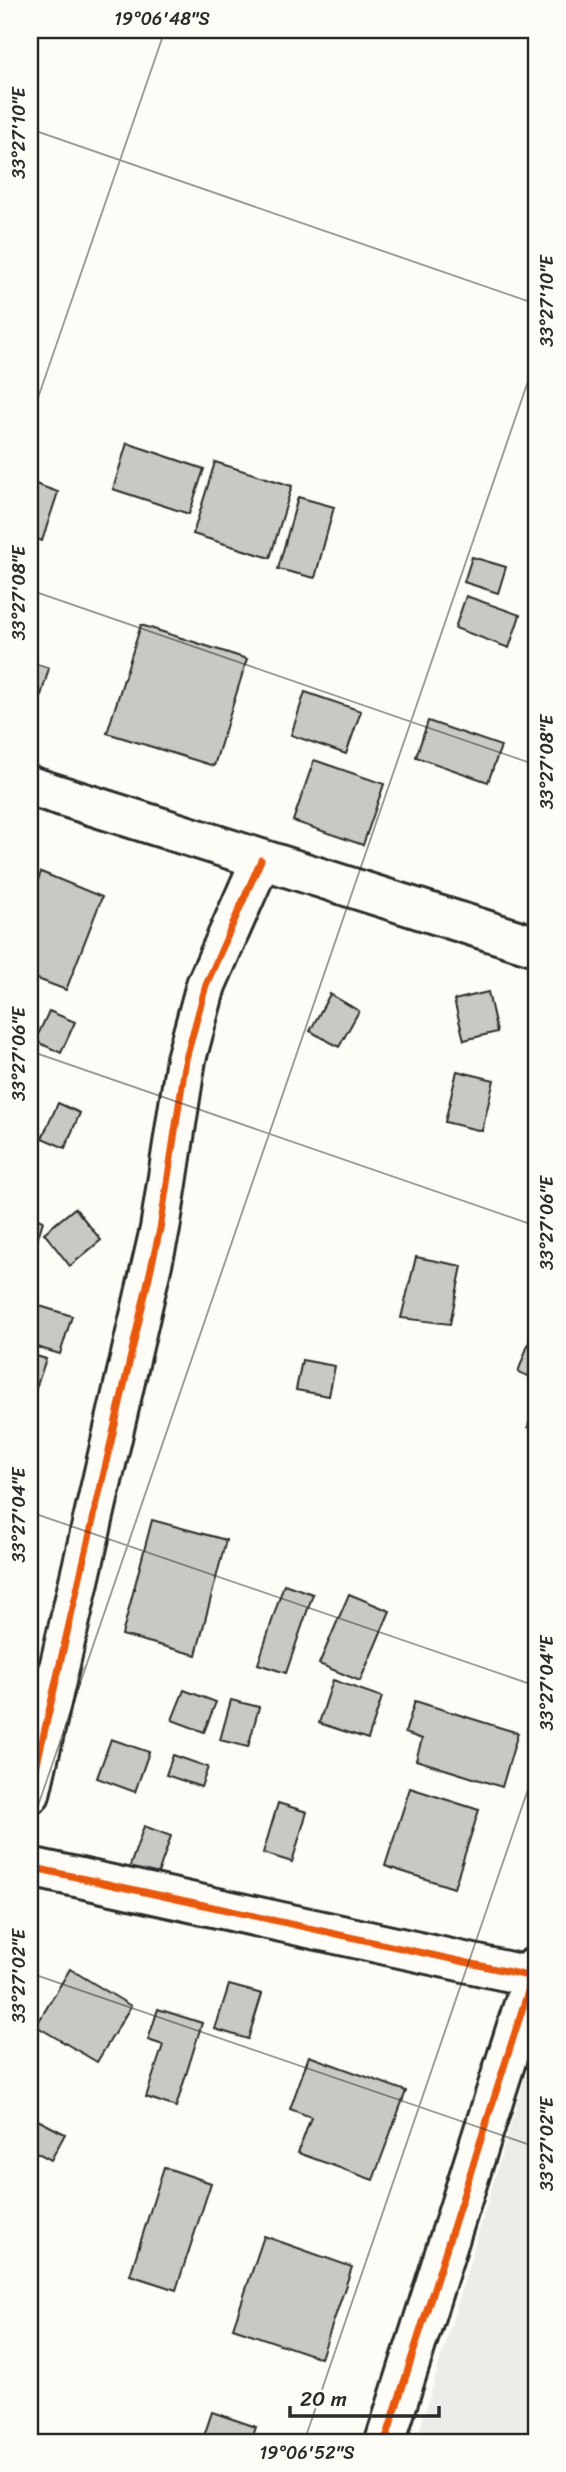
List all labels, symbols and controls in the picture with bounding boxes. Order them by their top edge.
text: 19°06'48"S [114,3,210,35]
text: 33°27'10"E [3,86,35,179]
text: 33°27'10"E [531,254,563,347]
text: 33°27'08"E [3,545,35,640]
text: 33°27'08"E [531,714,563,809]
text: 33°27'06"E [3,1006,35,1101]
text: 33°27'06"E [531,1175,563,1270]
text: 33°27'04"E [3,1467,35,1562]
text: 33°27'04"E [531,1635,563,1730]
text: 33°27'02"E [3,1928,35,2023]
text: 33°27'02"E [531,2096,563,2191]
scale bar [290,2374,438,2418]
text: 20 m [300,2380,347,2418]
text: 19°06'52"S [260,2437,354,2469]

